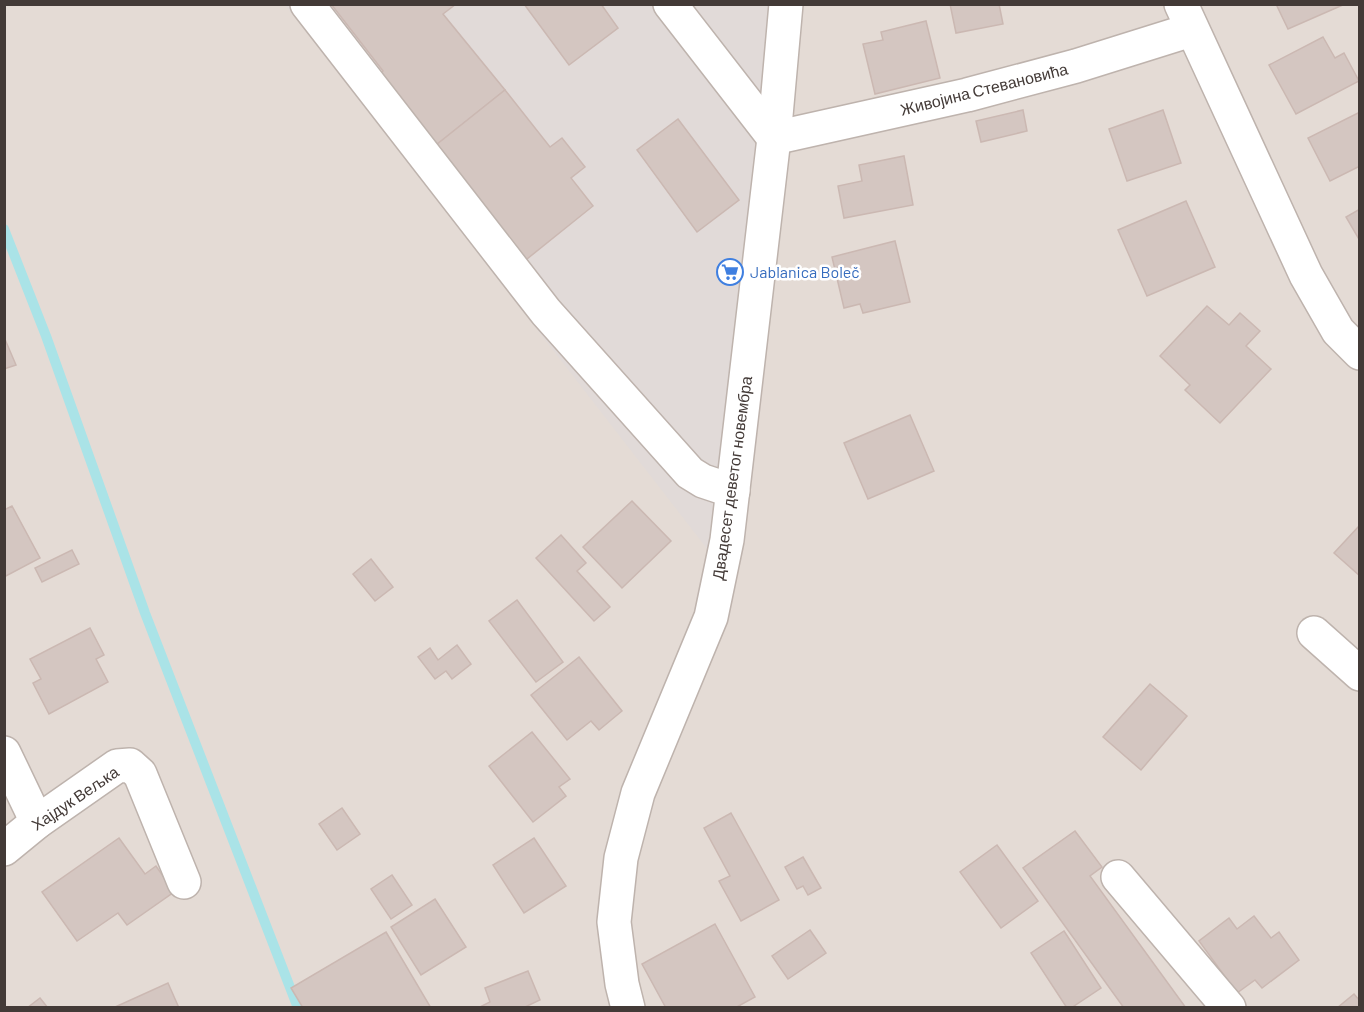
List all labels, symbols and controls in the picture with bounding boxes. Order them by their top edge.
street label: Живојина Стевановића [898,58,1070,119]
supermarket icon: Jablanica Boleč [715,257,745,287]
place label: Jablanica Boleč [750,262,860,281]
street label: Двадесет деветог новембра [708,375,755,581]
street label: Хајдук Вељка [28,761,122,834]

